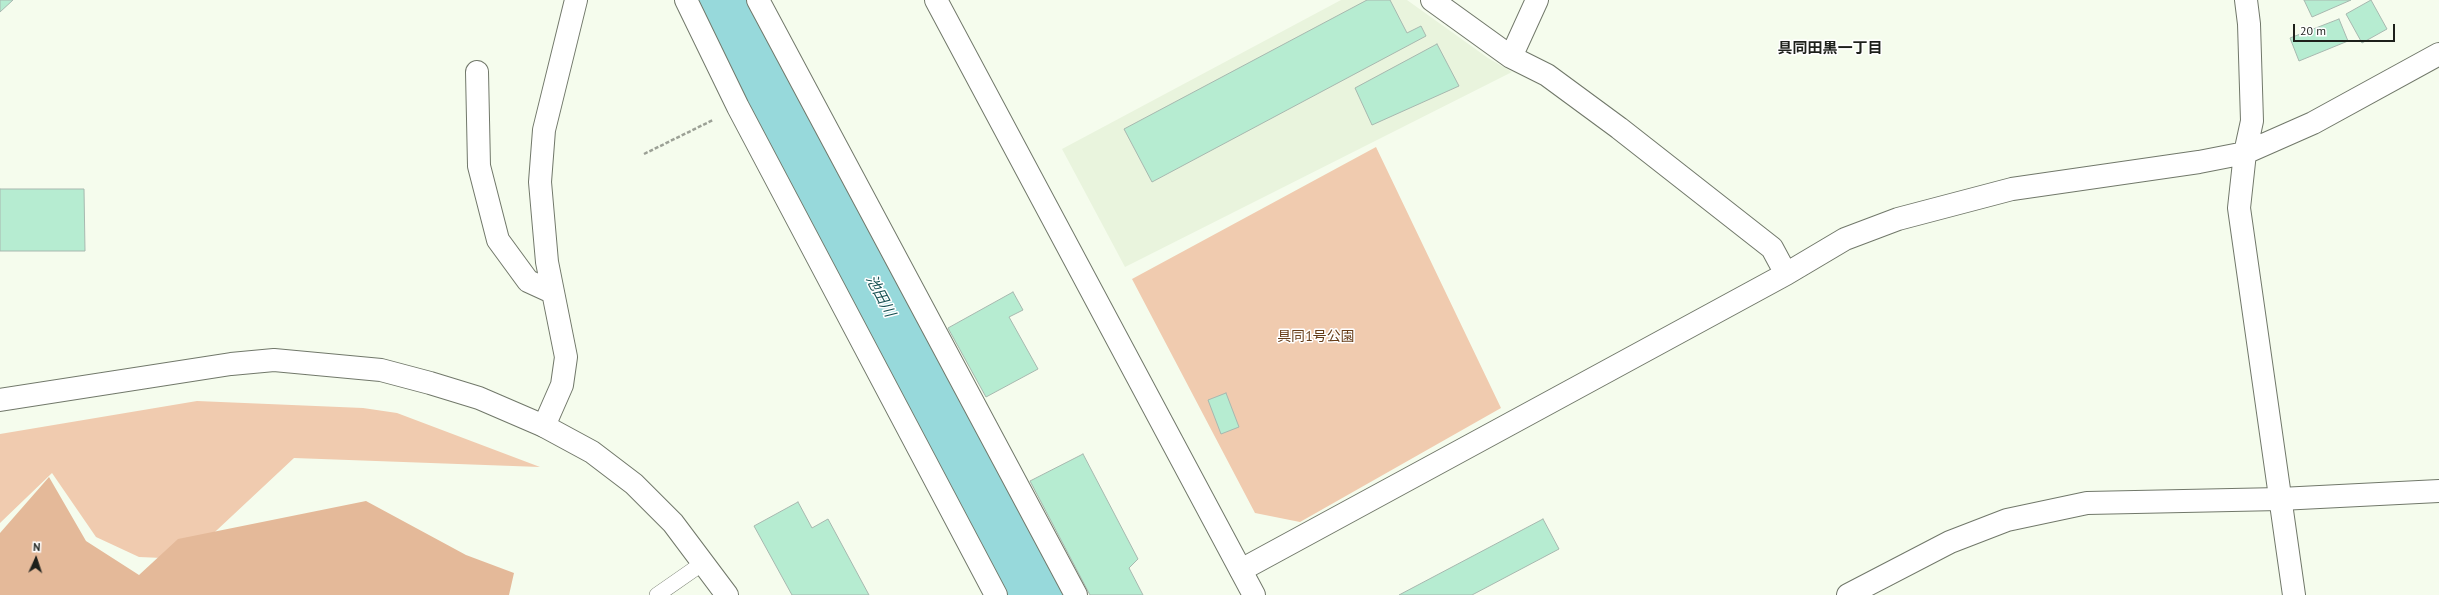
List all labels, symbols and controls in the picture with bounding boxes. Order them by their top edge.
scale bar [2295,16,2397,42]
text: 20 m [2300,23,2326,38]
district label: 具同田黒一丁目 [1778,40,1882,58]
water label: 池田川 [861,272,899,320]
park label: 具同1号公園 [1277,329,1355,345]
north arrow [16,539,56,579]
text: N [33,540,41,554]

